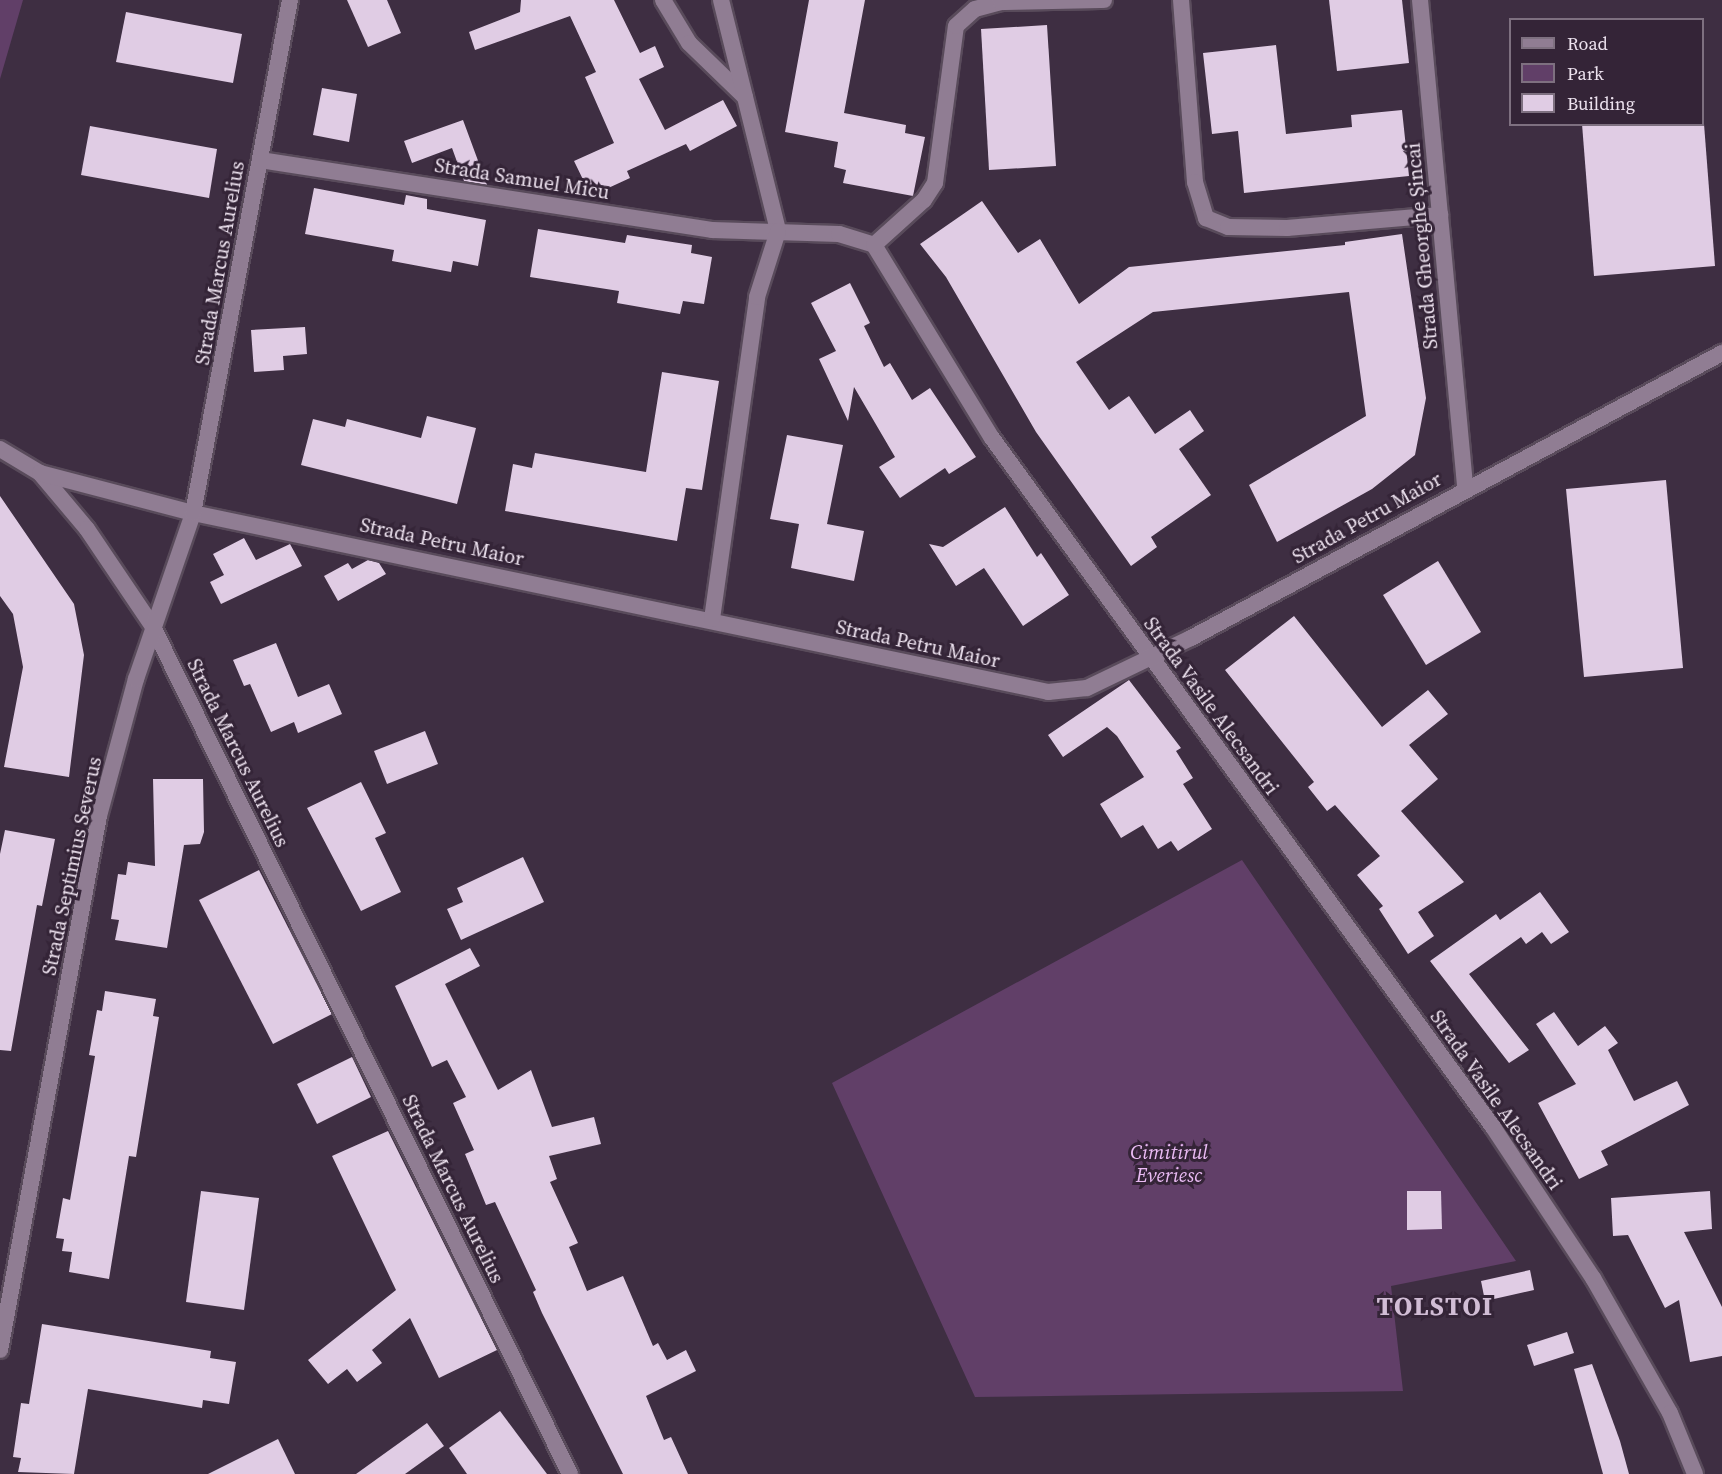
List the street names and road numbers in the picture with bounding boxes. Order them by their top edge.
street label: Strada Gheorghe Șincai [1401,142,1443,350]
street label: Strada Samuel Micu [433,153,611,205]
street label: Strada Marcus Aurelius [190,159,250,367]
street label: Strada Petru Maior [1288,467,1446,569]
street label: Strada Petru Maior [358,513,526,571]
street label: Strada Vasile Alecsandri [1138,612,1284,800]
street label: Strada Petru Maior [834,615,1002,673]
street label: Strada Marcus Aurelius [182,655,294,851]
street label: Strada Septimius Severus [37,754,107,978]
street label: Strada Vasile Alecsandri [1425,1005,1567,1195]
street label: Strada Marcus Aurelius [397,1091,509,1287]

